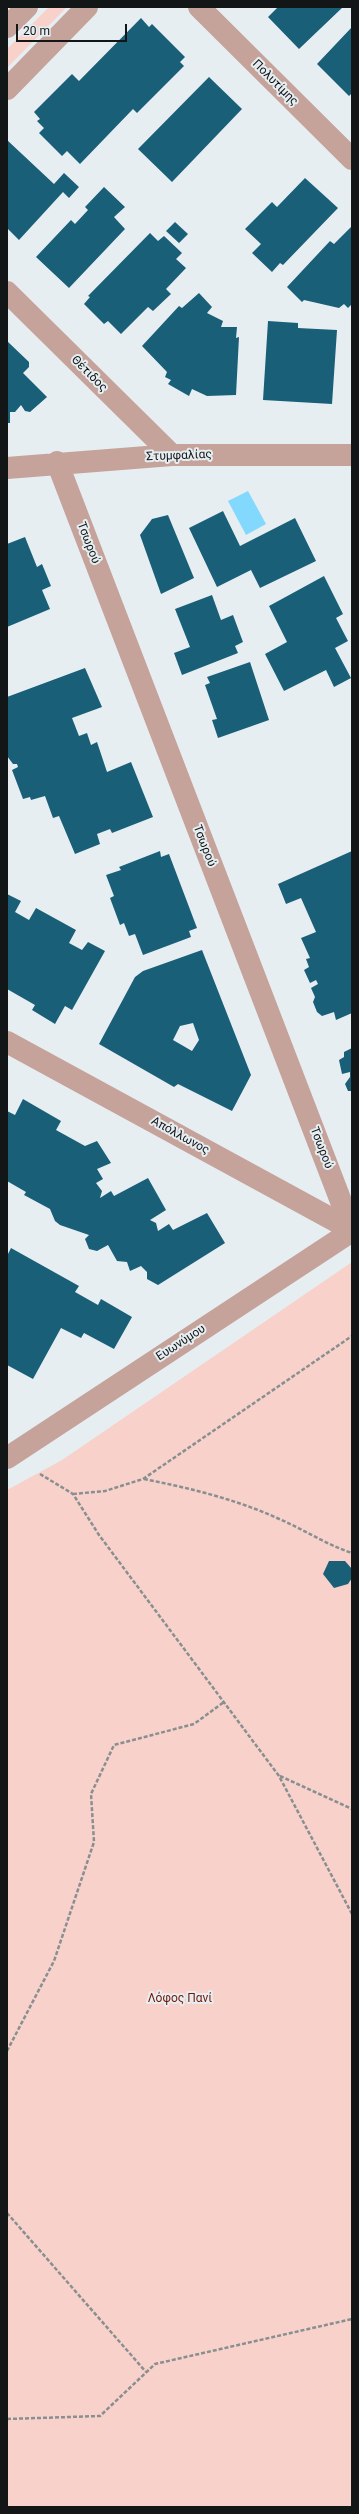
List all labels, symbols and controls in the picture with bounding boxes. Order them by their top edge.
scale bar [18,16,129,42]
text: 20 m [23,24,50,38]
street label: Πολυτίμης [249,57,301,109]
street label: Θέτιδος [68,353,110,395]
street label: Στυμφαλίας [146,448,212,464]
street label: Τσωρού [73,520,103,566]
street label: Τσωρού [189,823,219,869]
street label: Απόλλωνος [148,1114,212,1158]
street label: Τσωρού [306,1125,336,1171]
street label: Ευωνύμου [154,1322,208,1364]
park label: Λόφος Πανί [148,1992,212,2006]

